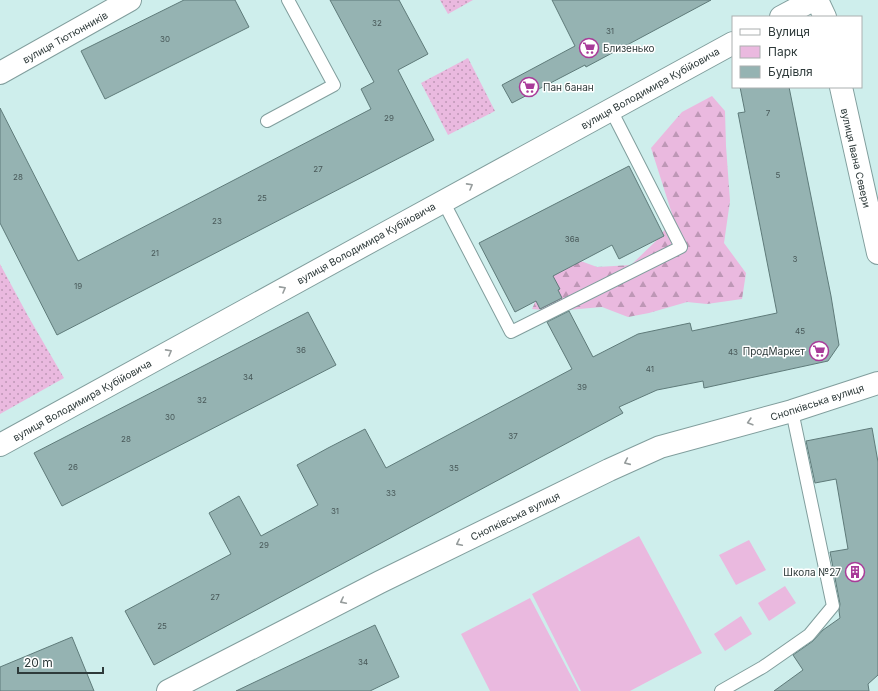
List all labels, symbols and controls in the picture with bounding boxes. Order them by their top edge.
street label: вулиця Тютюнників [20,8,110,65]
legend [732,16,862,88]
house number: 32 [372,18,382,28]
text: Вулиця [768,24,810,39]
house number: 31 [606,26,614,36]
house number: 30 [160,34,170,44]
supermarket icon: Близенько [578,37,600,59]
place label: Близенько [603,42,655,54]
text: Парк [768,44,798,59]
street label: вулиця Володимира Кубійовича [579,45,721,131]
text: Будівля [768,64,813,79]
supermarket icon: Пан банан [518,76,540,98]
place label: Пан банан [543,81,594,93]
street label: вулиця Івана Севери [839,107,873,209]
house number: 7 [766,108,771,118]
house number: 29 [384,113,394,123]
house number: 27 [313,164,323,174]
house number: 5 [776,170,781,180]
house number: 28 [13,172,23,182]
one-way arrow [466,184,474,191]
house number: 25 [257,193,267,203]
street label: вулиця Володимира Кубійовича [295,200,437,286]
house number: 23 [212,216,222,226]
house number: 36а [565,234,579,244]
house number: 21 [151,248,159,258]
house number: 3 [793,254,798,264]
house number: 19 [74,281,82,291]
one-way arrow [279,286,286,294]
house number: 45 [795,326,805,336]
supermarket icon: ПродМаркет [808,340,830,362]
house number: 36 [296,345,306,355]
place label: ПродМаркет [743,345,805,357]
house number: 43 [728,347,738,357]
one-way arrow [165,349,172,356]
street label: вулиця Володимира Кубійовича [11,357,153,443]
house number: 41 [646,364,654,374]
house number: 34 [243,372,253,382]
street label: Снопківська вулиця [769,381,865,423]
house number: 39 [577,382,587,392]
house number: 32 [197,395,207,405]
house number: 30 [165,412,175,422]
one-way arrow [747,417,754,426]
house number: 37 [508,431,518,441]
house number: 28 [121,434,131,444]
one-way arrow [623,457,631,465]
house number: 26 [68,462,78,472]
house number: 35 [449,463,459,473]
house number: 33 [386,488,396,498]
street label: Снопківська вулиця [468,489,562,543]
house number: 31 [331,506,339,516]
one-way arrow [456,538,464,546]
house number: 29 [259,540,269,550]
building icon: Школа №27 [844,561,866,583]
place label: Школа №27 [783,566,841,578]
house number: 27 [210,592,220,602]
one-way arrow [340,596,347,604]
house number: 25 [157,621,167,631]
scale bar [18,649,103,675]
text: 20 m [24,655,53,670]
house number: 34 [358,657,368,667]

